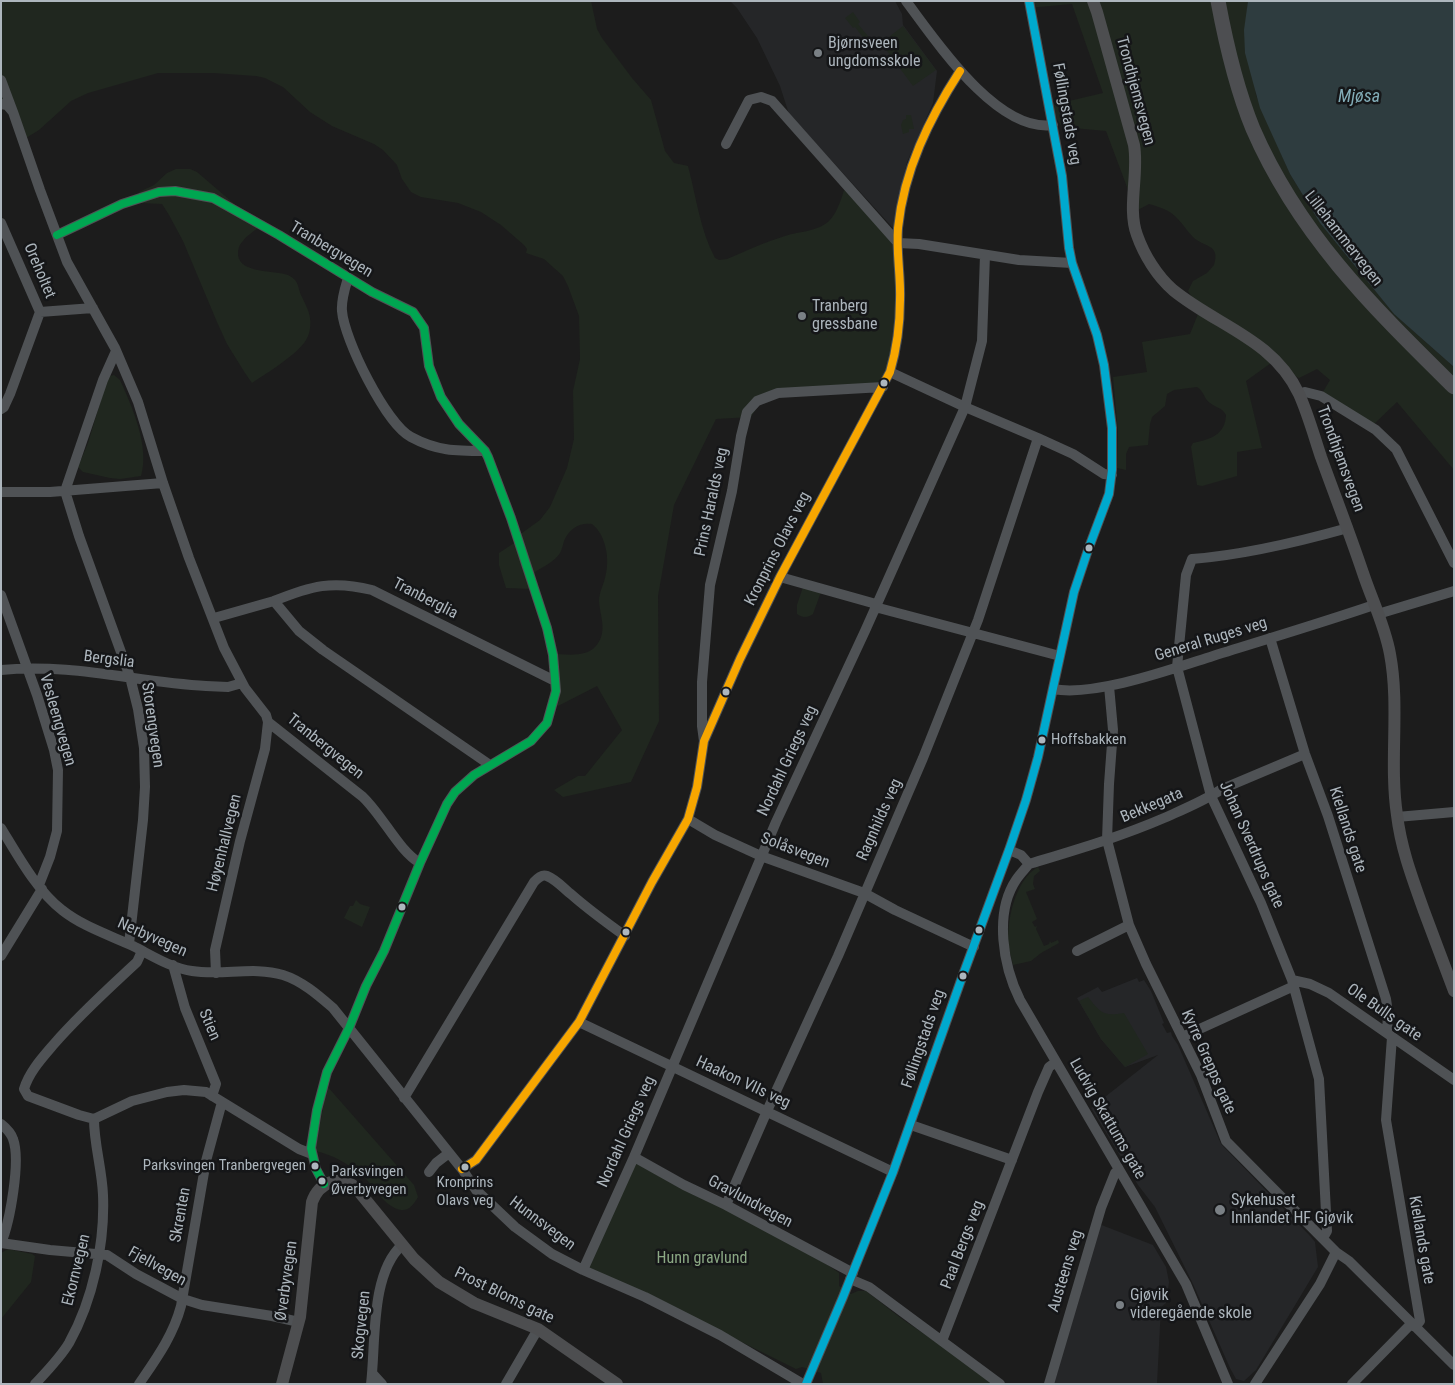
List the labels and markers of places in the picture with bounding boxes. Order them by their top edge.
place label: Bjørnsveen ungdomsskole [828,34,920,72]
marker: Bjørnsveen ungdomsskole [812,47,824,59]
place label: Tranberg gressbane [812,297,878,335]
marker: Tranberg gressbane [796,310,808,322]
unlabelled marker [879,378,889,388]
unlabelled marker [1084,543,1094,553]
unlabelled marker [721,687,731,697]
place label: Hoffsbakken [1051,731,1126,749]
marker: Hoffsbakken [1037,735,1047,745]
unlabelled marker [397,902,407,912]
unlabelled marker [974,925,984,935]
unlabelled marker [621,927,631,937]
unlabelled marker [958,971,968,981]
place label: Parksvingen Tranbergvegen [143,1157,306,1175]
marker: Parksvingen Tranbergvegen [310,1161,320,1171]
marker: Kronprins Olavs veg [460,1162,470,1172]
place label: Parksvingen Øverbyvegen [331,1163,407,1198]
place label: Kronprins Olavs veg [437,1174,493,1209]
marker: Parksvingen Øverbyvegen [317,1176,327,1186]
place label: Sykehuset Innlandet HF Gjøvik [1231,1191,1353,1229]
marker: Sykehuset Innlandet HF Gjøvik [1213,1203,1227,1217]
place label: Gjøvik videregående skole [1130,1286,1252,1324]
marker: Gjøvik videregående skole [1114,1299,1126,1311]

